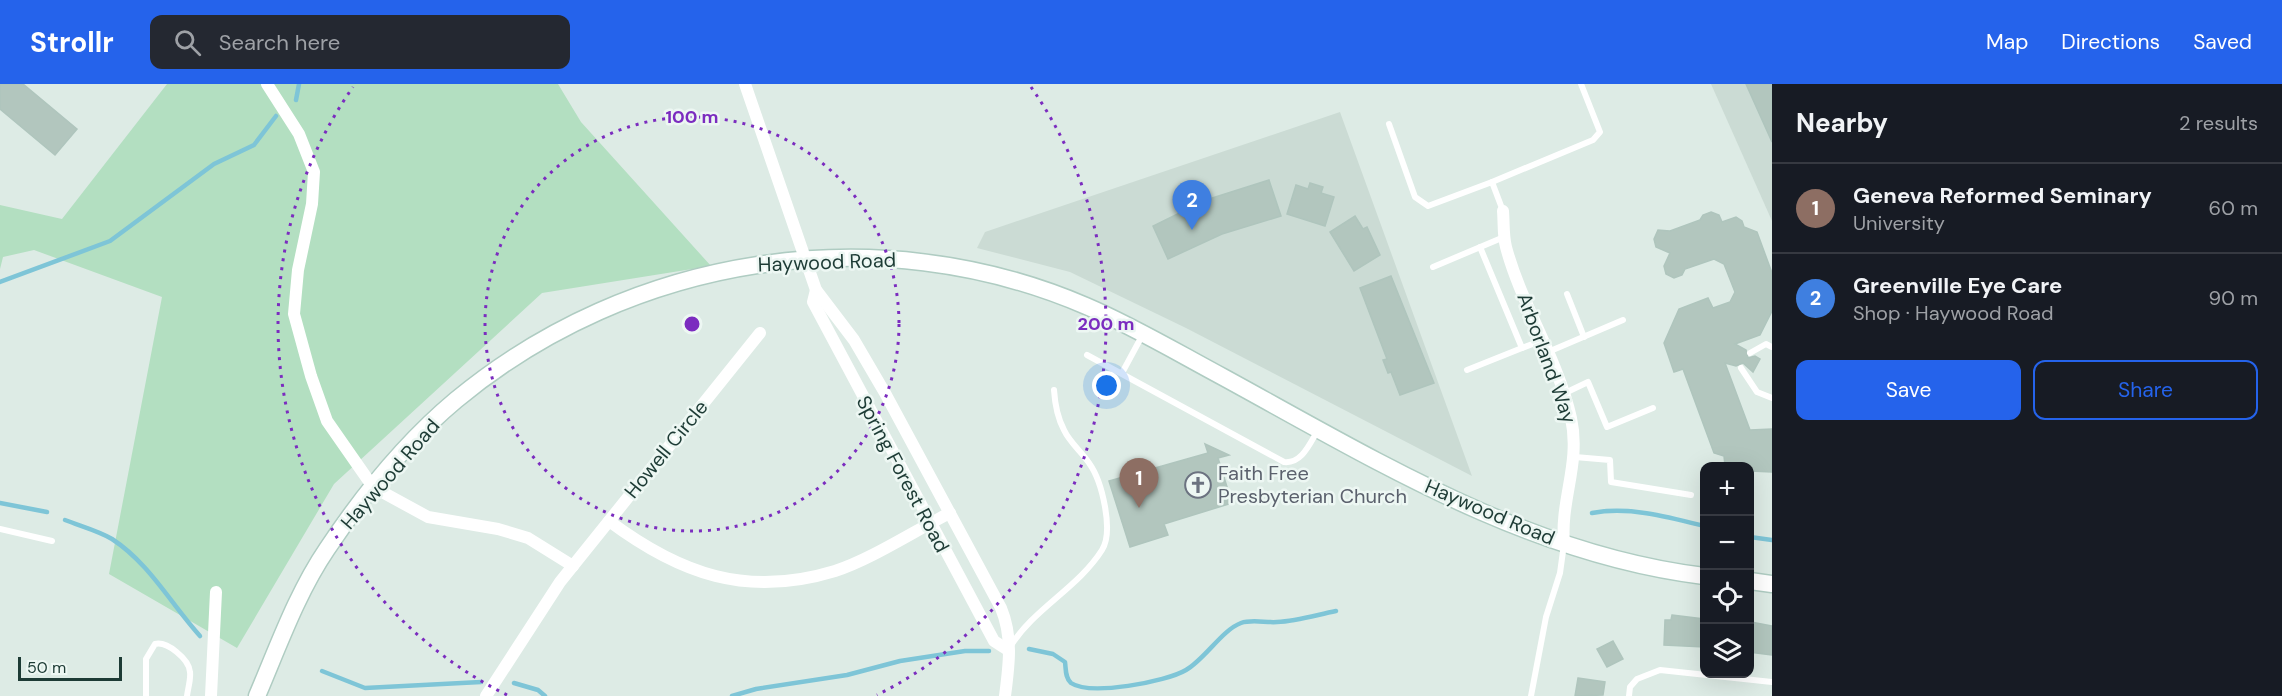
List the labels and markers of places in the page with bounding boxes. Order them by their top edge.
pin: 2 [1172,180,1212,230]
centre of rings [682,314,702,334]
pin: 1 [1120,458,1158,508]
place label: Faith Free Presbyterian Church [1218,460,1407,509]
church icon: Faith Free Presbyterian Church [1183,470,1213,500]

